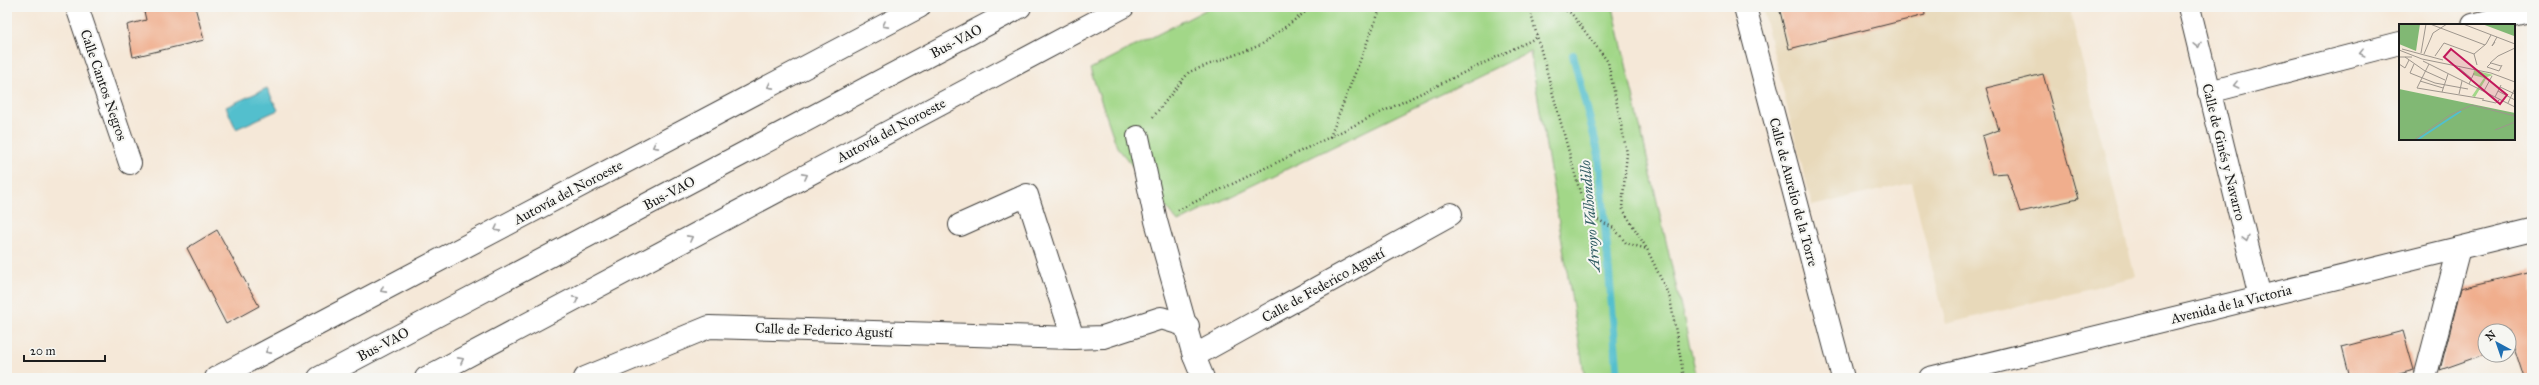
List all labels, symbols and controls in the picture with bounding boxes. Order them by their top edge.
one-way arrow [882,20,889,28]
street label: Bus-VAO [927,21,985,62]
inset map [2399,24,2515,140]
street label: Calle Cantos Negros [77,27,131,143]
one-way arrow [2193,42,2201,48]
one-way arrow [2359,48,2366,57]
one-way arrow [2233,80,2240,89]
one-way arrow [767,81,774,88]
street label: Calle de Ginés y Navarro [2198,82,2249,222]
street label: Autovía del Noroeste [833,95,949,167]
street label: Calle de Aurelio de la Torre [1765,116,1822,269]
one-way arrow [652,141,659,149]
street label: Autovía del Noroeste [510,157,626,229]
water label: Arroyo Valhondillo [1576,159,1604,274]
street label: Bus-VAO [640,173,698,214]
one-way arrow [801,174,808,181]
one-way arrow [494,224,502,232]
one-way arrow [686,235,693,242]
one-way arrow [2241,236,2249,242]
street label: Calle de Federico Agustí [1259,244,1389,326]
street label: Avenida de la Victoria [2168,281,2293,328]
one-way arrow [379,285,387,293]
one-way arrow [571,296,579,303]
street label: Calle de Federico Agustí [755,320,894,341]
north arrow [2477,323,2517,363]
street label: Bus-VAO [354,324,412,365]
text: N [2483,327,2499,344]
scale bar [24,337,105,363]
text: 20 m [30,344,56,358]
one-way arrow [264,346,272,353]
one-way arrow [457,357,464,364]

